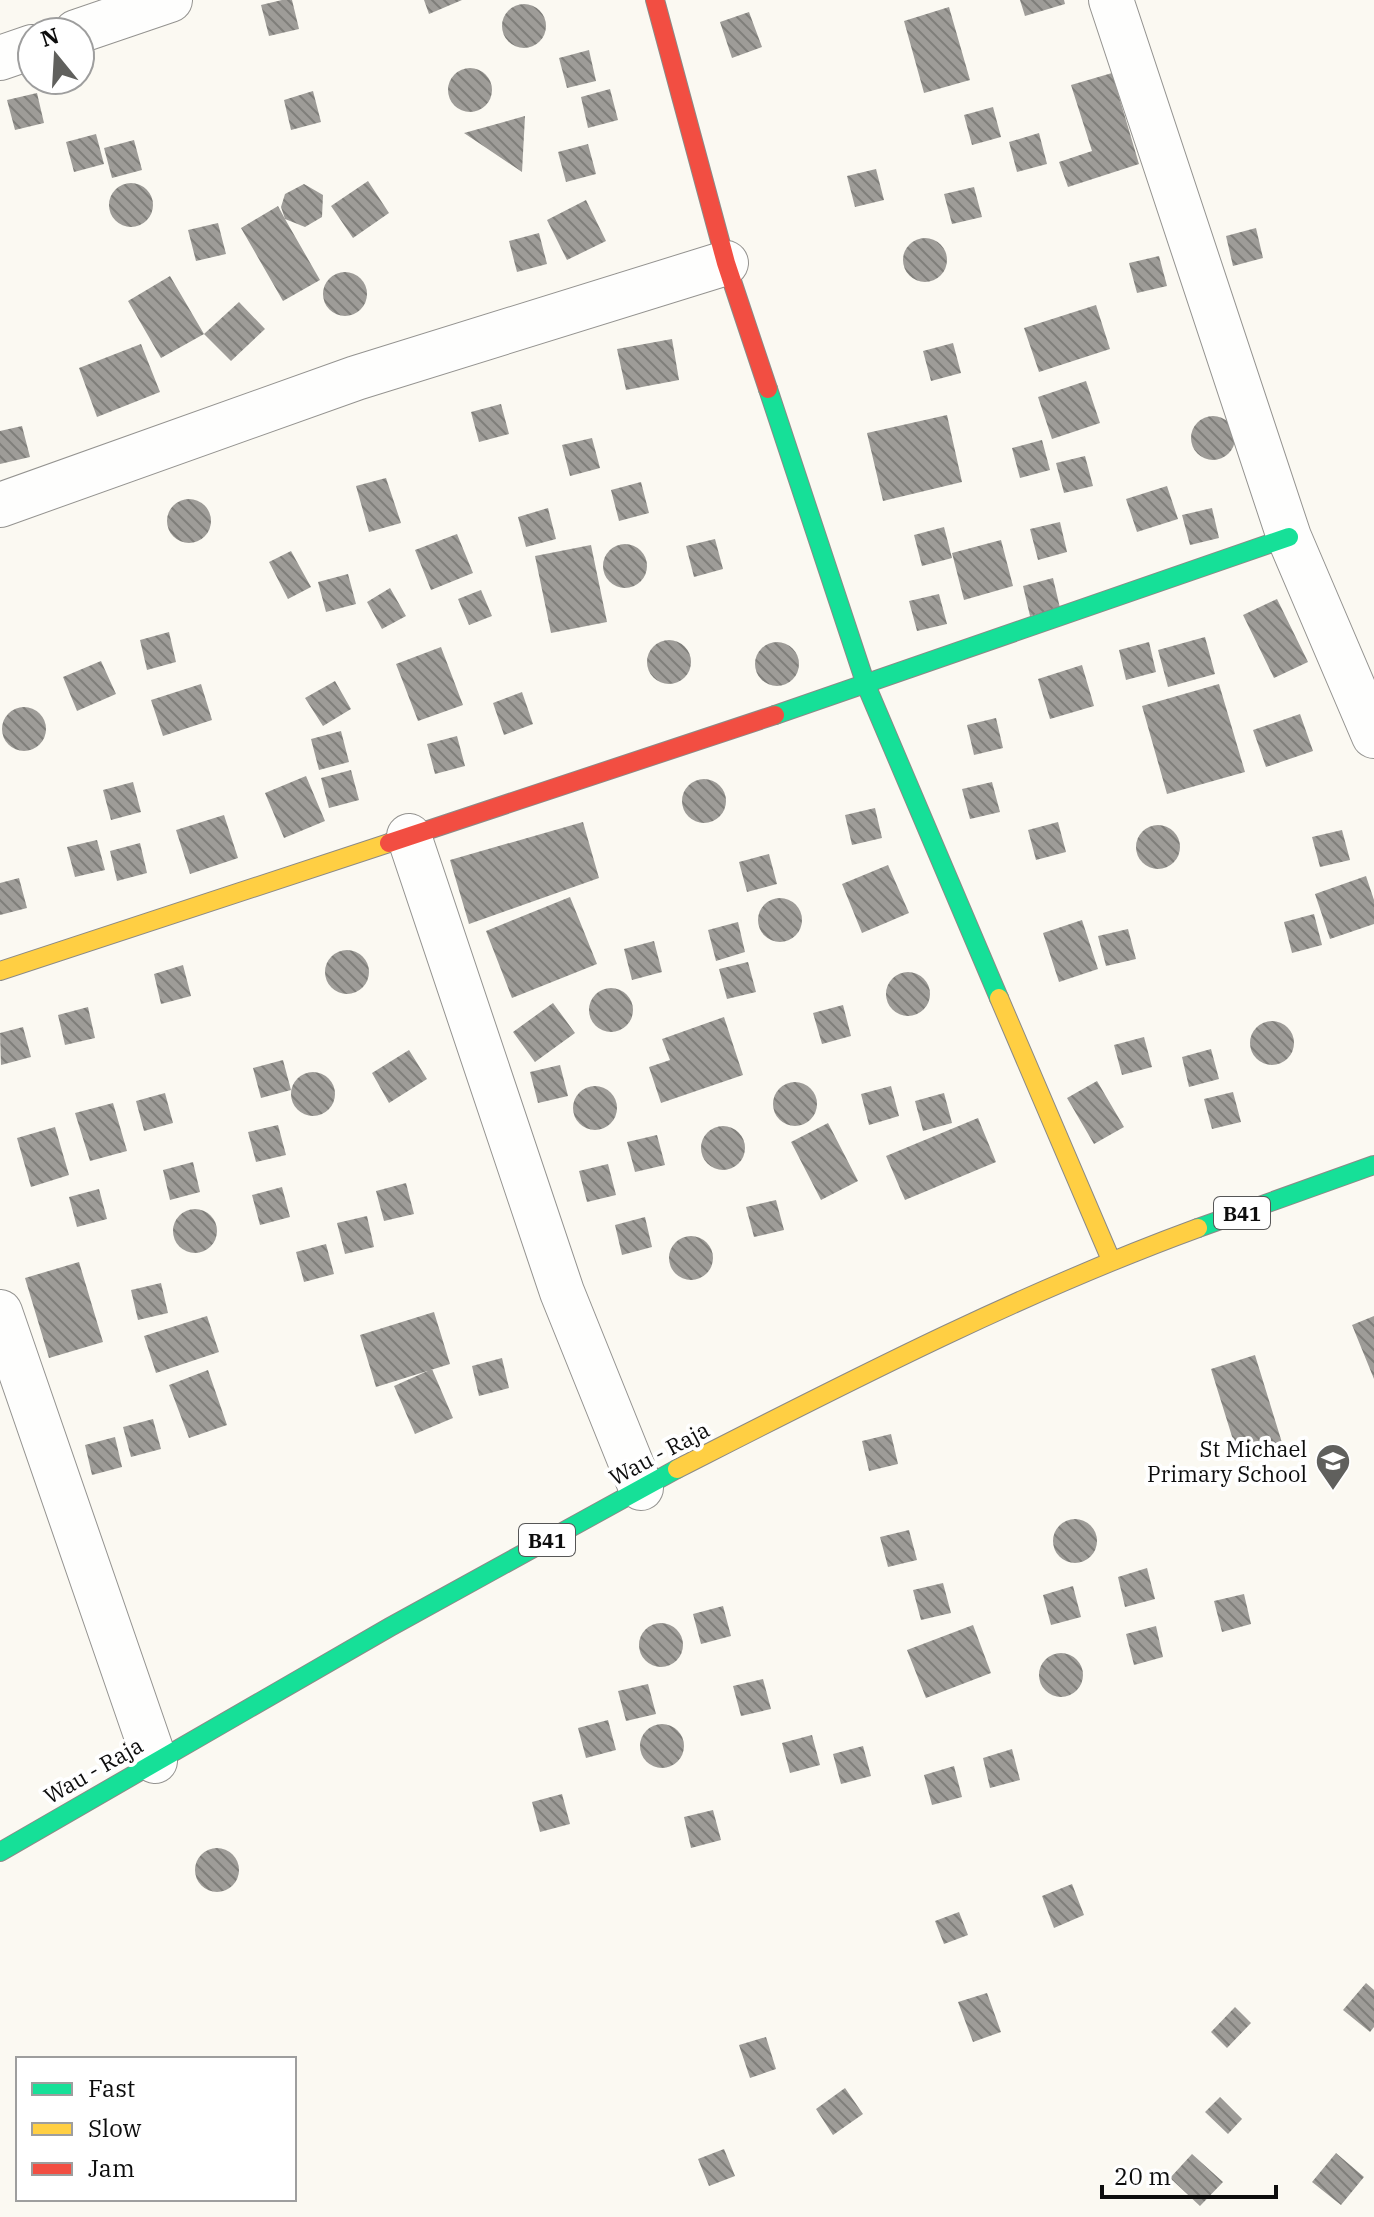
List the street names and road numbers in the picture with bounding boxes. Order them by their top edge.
road number: B41 [1214,1197,1270,1229]
street label: Wau - Raja [604,1414,714,1492]
road number: B41 [519,1524,575,1556]
street label: Wau - Raja [38,1730,148,1810]

